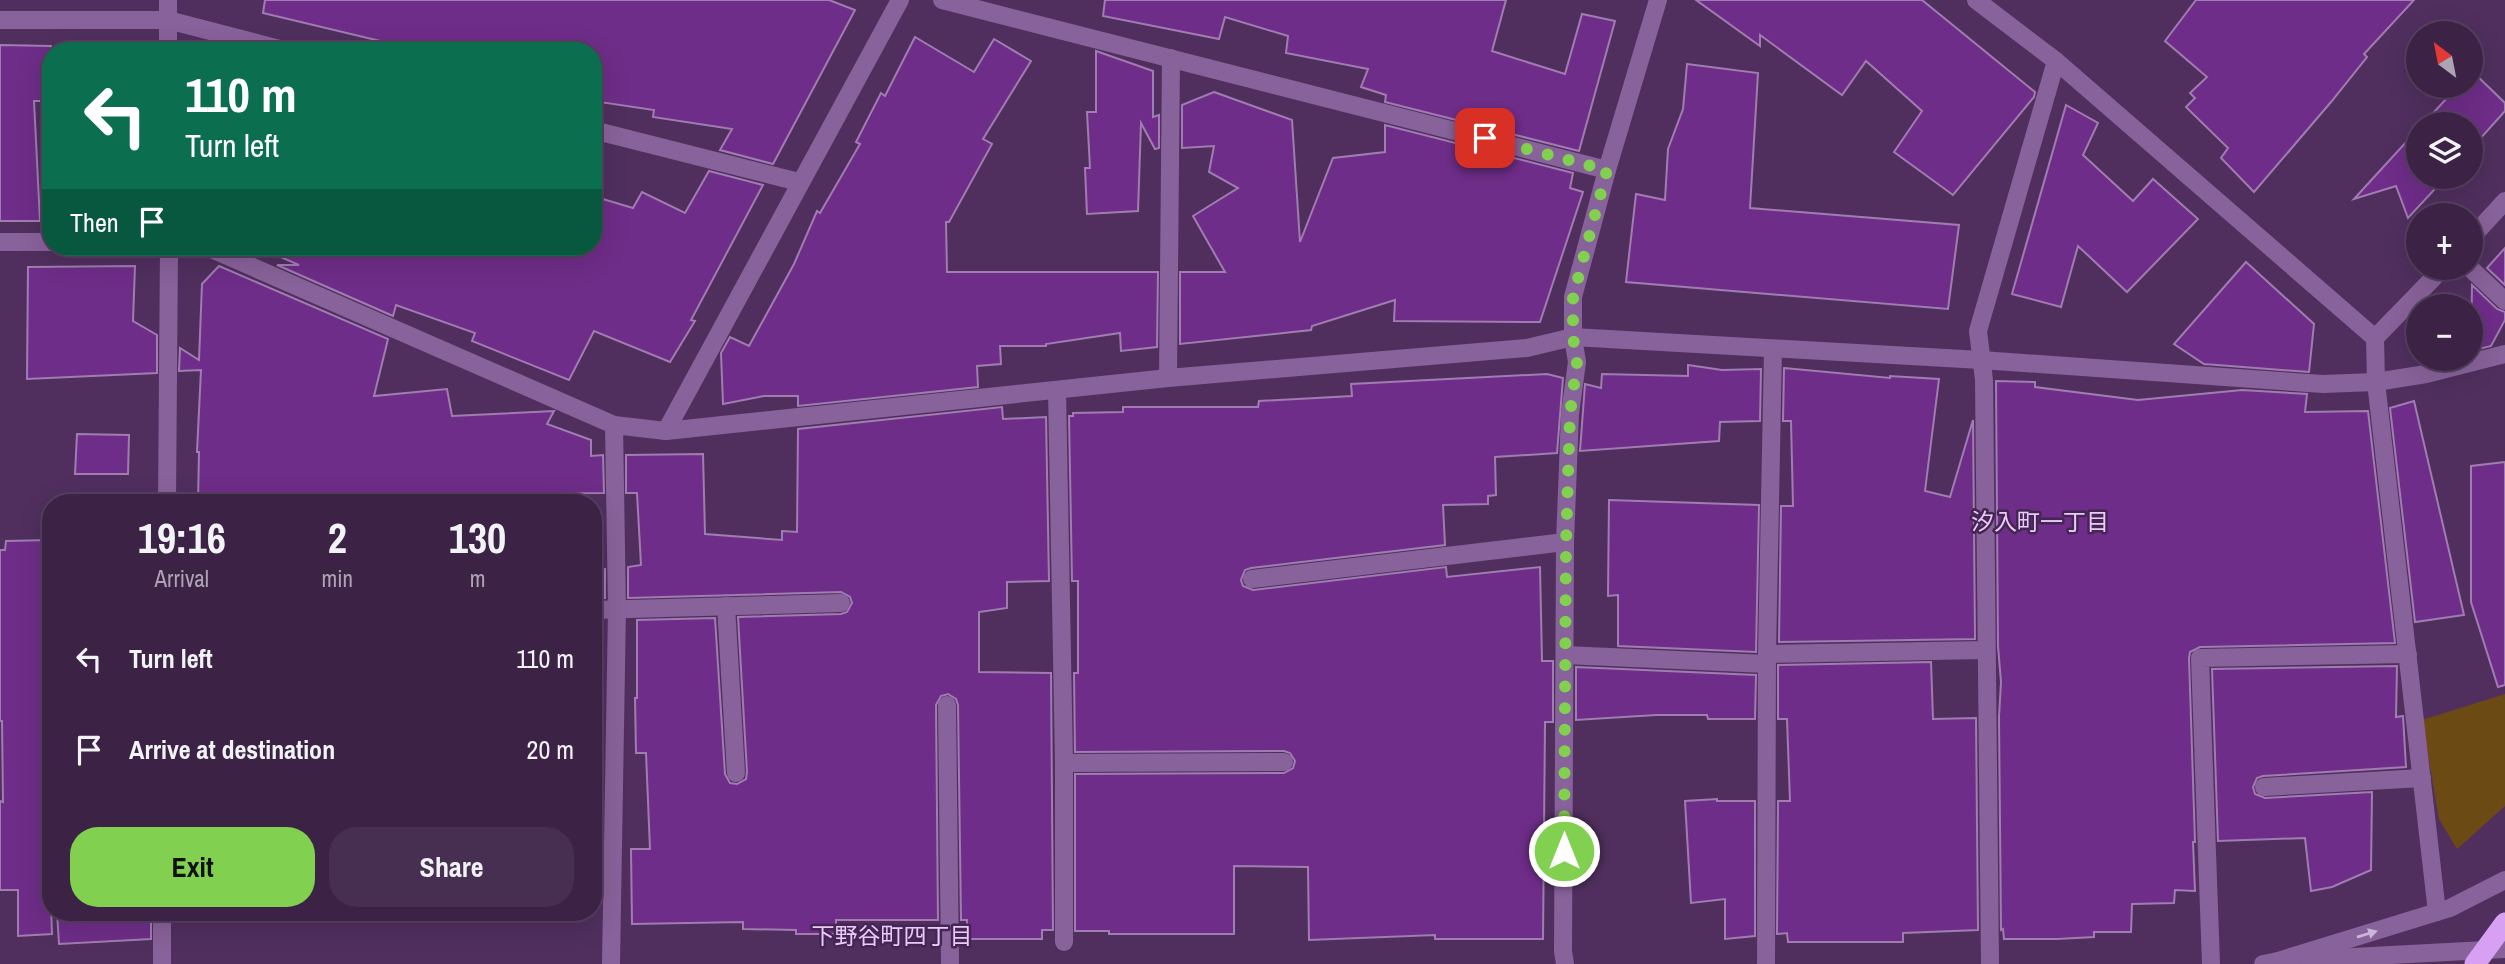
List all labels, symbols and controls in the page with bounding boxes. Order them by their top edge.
north arrow [2406,21,2483,98]
map controls [2406,21,2483,371]
text: 110 m [185,61,297,127]
icon: left [70,70,161,161]
pin [1455,108,1515,168]
button: layers [2406,112,2483,189]
icon: arrive [1466,119,1504,157]
text: Turn left [185,124,279,167]
icon: arrive [133,203,171,241]
button: + [2406,203,2483,280]
text: Then [70,205,119,240]
button: − [2406,294,2483,371]
district label: 汐入町一丁目 [1971,506,2109,537]
text: 19:16 [138,510,226,566]
text: 2 [328,510,347,566]
text: 130 [449,510,506,566]
text: Arrival [155,563,209,594]
text: min [322,563,353,594]
text: m [470,563,485,594]
icon: left [70,640,108,678]
text: Turn left [129,641,213,676]
text: 110 m [516,641,574,676]
icon: arrive [70,731,108,769]
text: Arrive at destination [129,732,335,767]
text: 20 m [527,732,574,767]
position arrow [1527,814,1601,888]
button: Exit [70,827,315,907]
button: Share [329,827,574,907]
district label: 下野谷町四丁目 [812,920,973,951]
one-way arrow [2357,928,2378,938]

